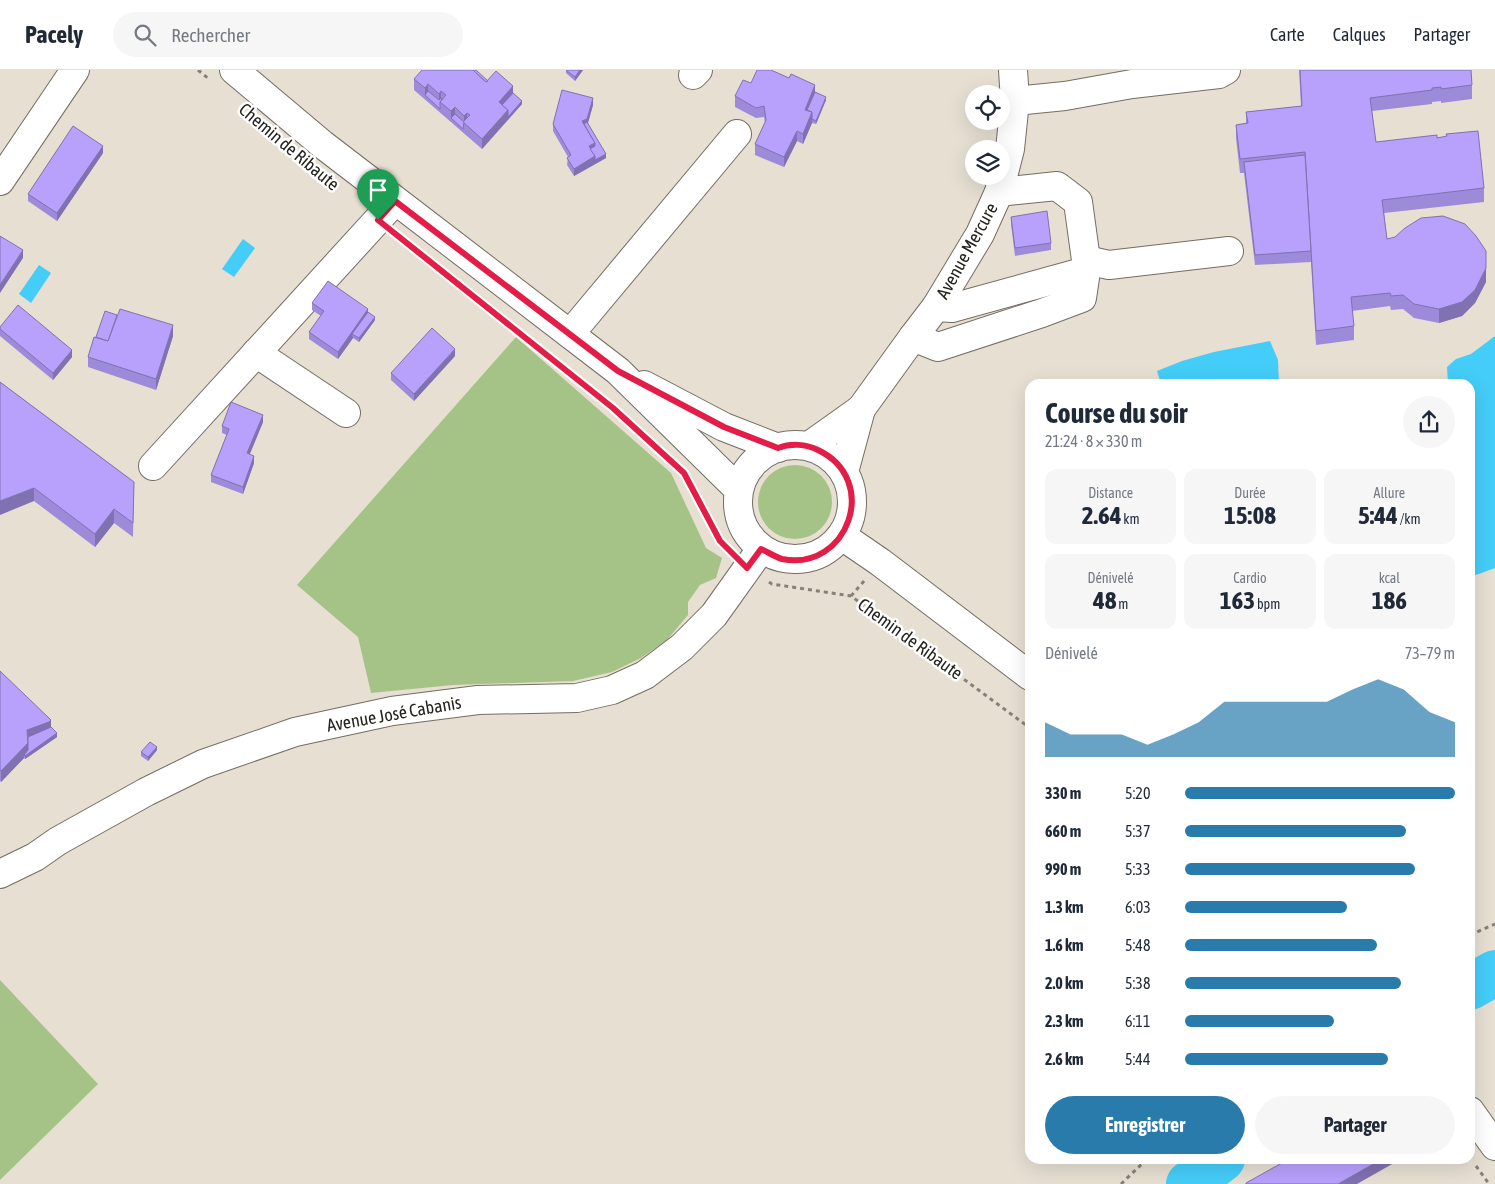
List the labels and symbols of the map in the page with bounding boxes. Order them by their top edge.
street label: Chemin de Ribaute [235,99,344,195]
pin [357,169,399,220]
street label: Avenue Mercure [932,199,1002,302]
street label: Chemin de Ribaute [854,594,967,684]
street label: Avenue José Cabanis [325,691,463,736]

